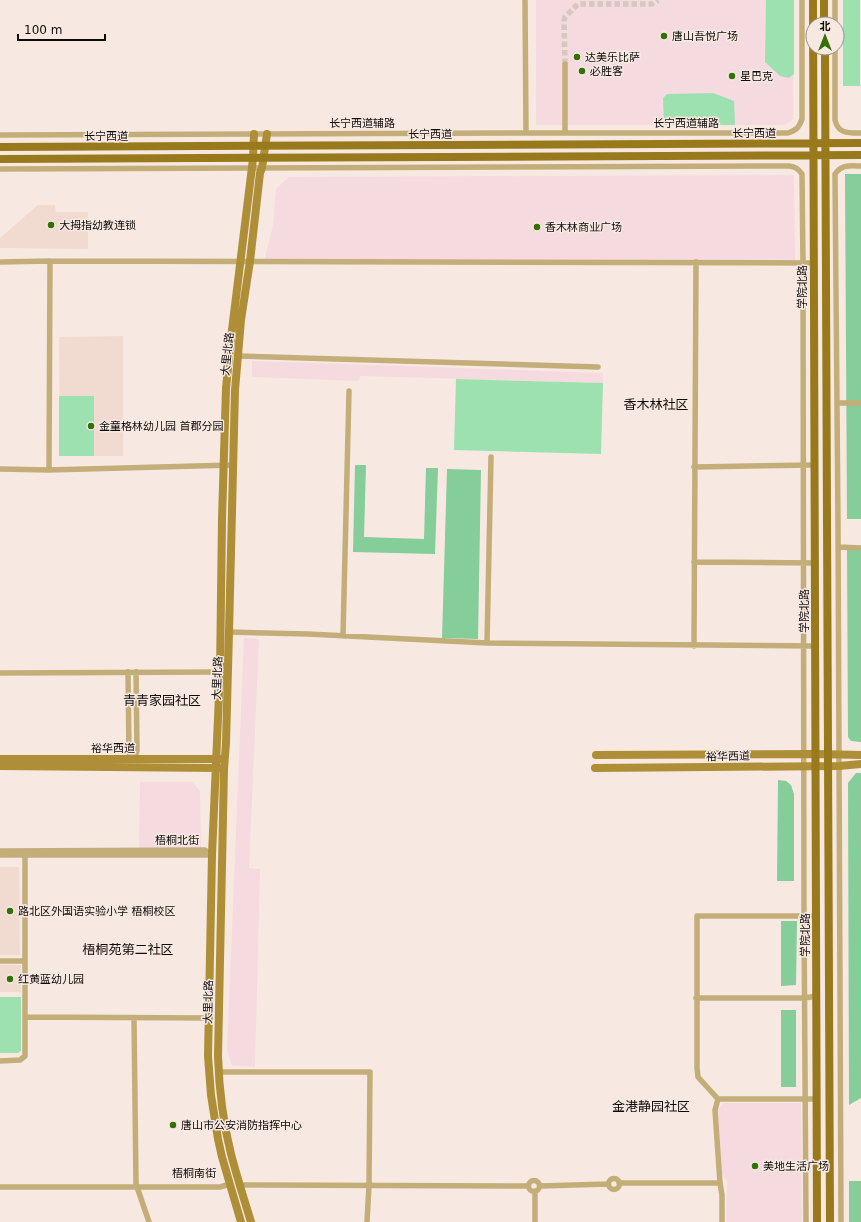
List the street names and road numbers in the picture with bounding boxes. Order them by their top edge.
street label: 长宁西道辅路 [329,117,395,130]
street label: 长宁西道辅路 [653,117,719,130]
street label: 长宁西道 [732,127,776,140]
street label: 长宁西道 [408,128,452,141]
street label: 长宁西道 [84,130,128,143]
street label: 学院北路 [796,265,809,309]
street label: 大里北路 [219,331,236,377]
street label: 学院北路 [798,589,811,633]
street label: 大里北路 [210,656,225,700]
street label: 裕华西道 [91,742,135,755]
street label: 裕华西道 [706,750,750,763]
street label: 梧桐北街 [155,834,199,847]
street label: 学院北路 [799,913,812,957]
street label: 大里北路 [202,980,215,1024]
street label: 梧桐南街 [172,1167,216,1180]

